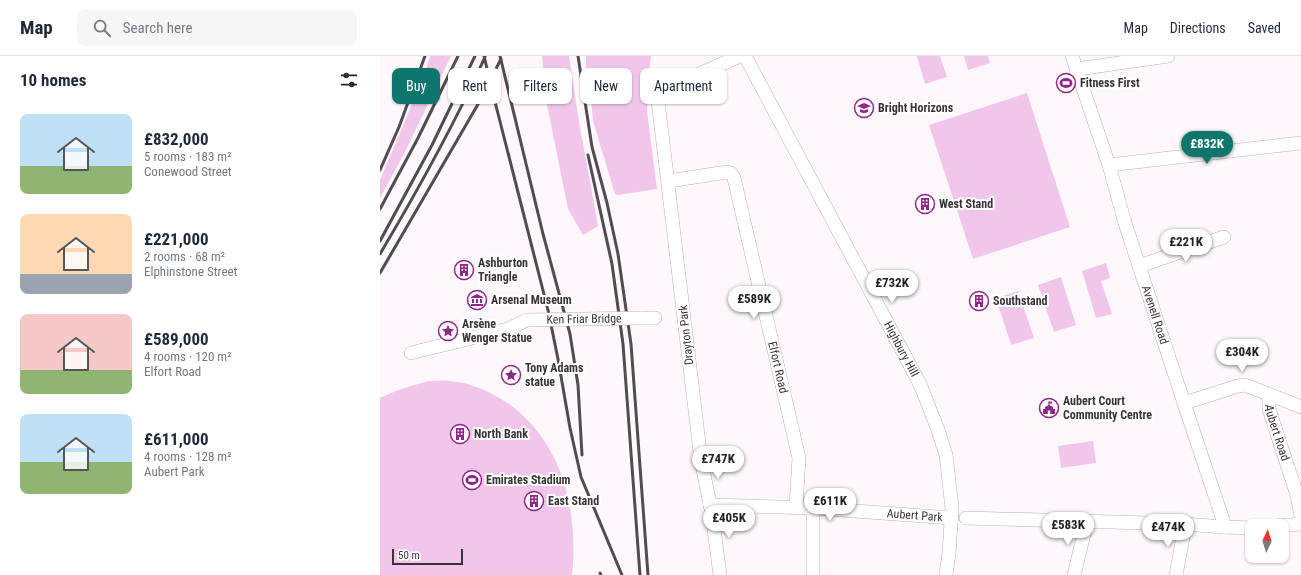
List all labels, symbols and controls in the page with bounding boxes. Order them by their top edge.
search box [77,10,357,46]
text: Map [20,16,53,39]
icon: search [91,17,113,39]
text: Search here [123,19,193,37]
text: Map [1124,20,1148,36]
text: Directions [1170,20,1226,36]
text: Saved [1248,20,1281,36]
chip: Buy [392,68,440,104]
chip: Rent [448,68,501,104]
chip: Filters [509,68,572,104]
chip: New [580,68,632,104]
chip: Apartment [640,68,727,104]
icon: filters [338,69,360,91]
text: 10 homes [20,70,86,90]
sports icon: Fitness First [1055,72,1077,94]
place label: Fitness First [1080,76,1140,90]
school or university icon: Bright Horizons [853,97,875,119]
place label: Bright Horizons [878,101,954,115]
text: £832,000 [144,129,209,149]
icon: home [52,130,100,178]
pin: £832K [1179,131,1235,165]
text: £832K [1190,136,1224,151]
text: 5 rooms · 183 m² [144,149,231,164]
text: Conewood Street [144,164,232,179]
building icon: West Stand [914,193,936,215]
place label: West Stand [939,197,993,211]
text: £221,000 [144,229,209,249]
pin: £221K [1158,229,1214,263]
icon: home [52,230,100,278]
text: £221K [1169,234,1203,249]
text: 2 rooms · 68 m² [144,249,225,264]
place label: Ashburton Triangle [478,256,528,284]
building icon: Ashburton Triangle [453,259,475,281]
text: Elphinstone Street [144,264,237,279]
pin: £732K [864,270,920,304]
text: £732K [875,275,909,290]
street label: Avenell Road [1139,284,1171,346]
pin: £589K [726,286,782,320]
museum icon: Arsenal Museum [466,289,488,311]
building icon: Southstand [968,290,990,312]
text: £589K [737,291,771,306]
place label: Arsenal Museum [491,293,572,307]
place label: Southstand [993,294,1048,308]
street label: Drayton Park [676,304,696,366]
street label: Ken Friar Bridge [546,311,622,327]
place label: Arsène Wenger Statue [462,317,532,345]
street label: Highbury Hill [881,319,922,379]
place icon: Arsène Wenger Statue [437,320,459,342]
text: £589,000 [144,329,209,349]
icon: home [52,330,100,378]
pin: £304K [1214,339,1270,373]
street label: Elfort Road [765,340,791,395]
text: £304K [1225,344,1259,359]
text: 4 rooms · 120 m² [144,349,231,364]
place label: Tony Adams statue [525,361,584,389]
text: Elfort Road [144,364,201,379]
place icon: Tony Adams statue [500,364,522,386]
place label: Aubert Court Community Centre [1063,394,1152,422]
public building icon: Aubert Court Community Centre [1038,397,1060,419]
street label: Aubert Road [1262,405,1292,463]
building icon: North Bank [449,423,471,445]
place label: North Bank [474,427,528,441]
text: £611,000 [144,429,209,449]
icon: home [52,430,100,478]
pin: £747K [690,446,746,480]
text: 4 rooms · 128 m² [144,449,231,464]
text: £747K [701,451,735,466]
text: Aubert Park [144,464,205,479]
sports icon: Emirates Stadium [461,469,483,491]
place label: Emirates Stadium [486,473,571,487]
pin: £611K [802,488,858,522]
building icon: East Stand [523,490,545,512]
text: £611K [813,493,847,508]
place label: East Stand [548,494,599,508]
pin: £405K [701,505,757,539]
street label: Aubert Park [886,506,944,524]
text: £405K [712,510,746,525]
pin: £583K [1040,512,1096,546]
pin: £474K [1140,514,1196,548]
text: £583K [1051,517,1085,532]
text: £474K [1151,519,1185,534]
north arrow [1245,519,1289,563]
map controls [1245,519,1289,563]
scale bar [392,547,463,566]
text: 50 m [398,549,420,562]

